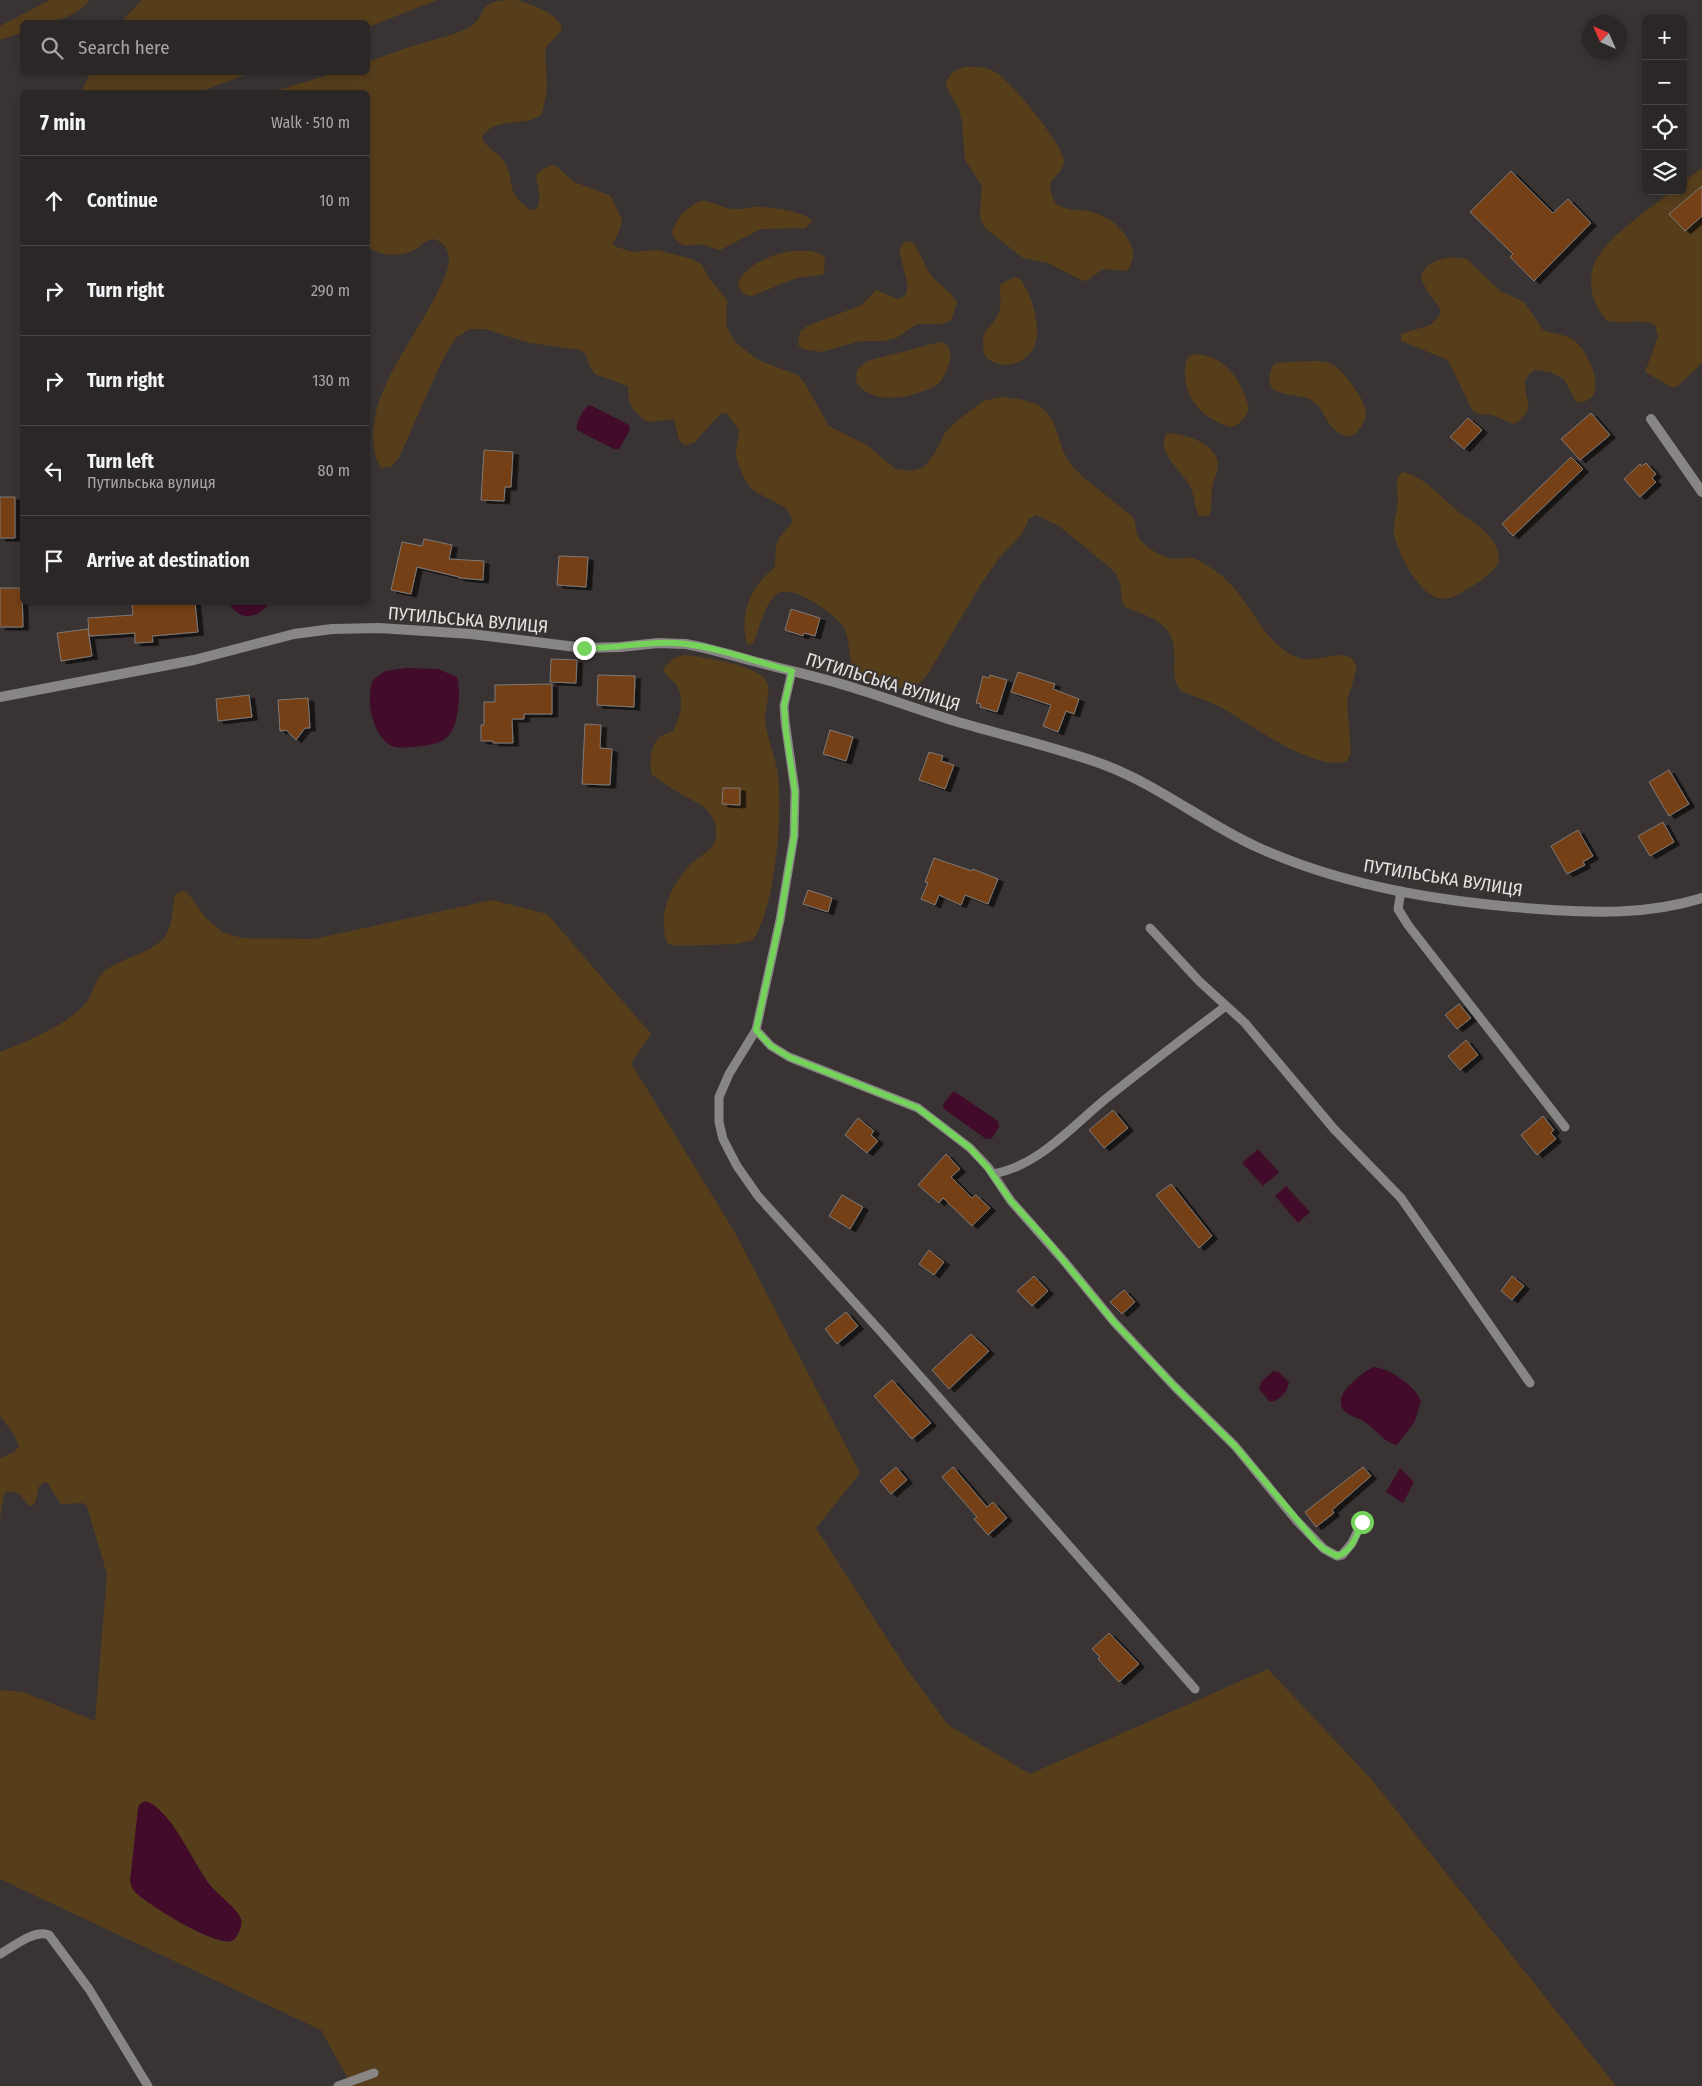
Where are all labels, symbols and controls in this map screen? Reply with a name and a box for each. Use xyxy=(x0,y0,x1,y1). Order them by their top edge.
north arrow xyxy=(1582,15,1627,60)
map controls xyxy=(1642,15,1687,195)
button: + xyxy=(1642,15,1687,60)
search box xyxy=(20,20,370,75)
icon: search xyxy=(38,34,66,62)
text: Search here xyxy=(78,36,170,59)
button: − xyxy=(1642,60,1687,105)
button: locate xyxy=(1642,105,1687,150)
text: 7 min xyxy=(40,110,86,136)
text: Walk · 510 m xyxy=(271,113,350,132)
button: layers xyxy=(1642,150,1687,195)
icon: ahead xyxy=(40,187,68,215)
text: Continue xyxy=(87,189,158,212)
text: 10 m xyxy=(319,191,350,210)
icon: right xyxy=(40,277,68,305)
text: Turn right xyxy=(87,279,164,302)
text: 290 m xyxy=(311,281,350,300)
icon: right xyxy=(40,367,68,395)
text: Turn right xyxy=(87,369,164,392)
text: 130 m xyxy=(312,371,350,390)
text: Turn left xyxy=(87,450,154,473)
icon: left xyxy=(40,457,68,485)
text: 80 m xyxy=(318,461,350,480)
text: Путильська вулиця xyxy=(87,473,216,492)
icon: arrive xyxy=(40,547,68,575)
text: Arrive at destination xyxy=(87,549,250,572)
street label: ПУТИЛЬСЬКА ВУЛИЦЯ xyxy=(387,602,549,638)
route end xyxy=(573,637,596,660)
street label: ПУТИЛЬСЬКА ВУЛИЦЯ xyxy=(803,648,963,716)
street label: ПУТИЛЬСЬКА ВУЛИЦЯ xyxy=(1362,855,1524,901)
route start xyxy=(1351,1511,1374,1534)

